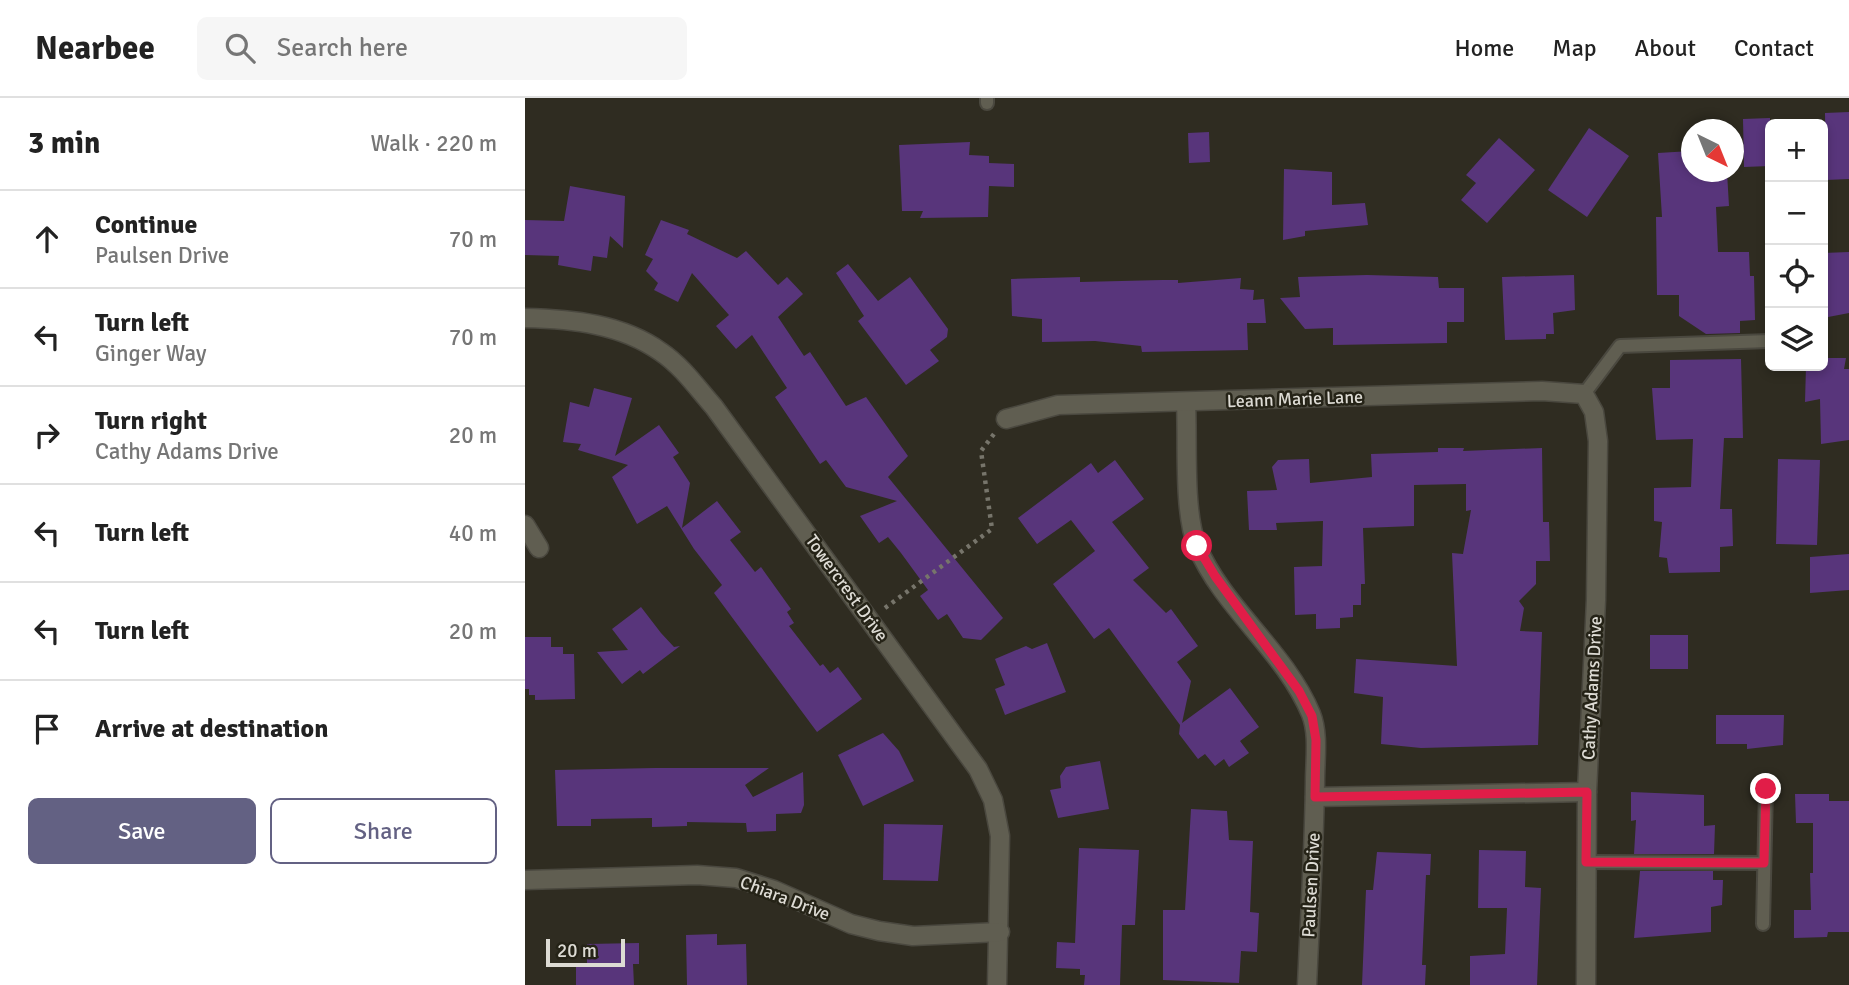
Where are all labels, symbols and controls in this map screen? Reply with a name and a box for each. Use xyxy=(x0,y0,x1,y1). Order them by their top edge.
search box xyxy=(197,17,687,80)
text: Nearbee xyxy=(35,28,155,69)
icon: search xyxy=(221,29,259,67)
text: Search here xyxy=(277,32,408,64)
text: Home xyxy=(1454,33,1514,63)
text: Map xyxy=(1552,33,1597,63)
text: About xyxy=(1635,33,1696,63)
text: Contact xyxy=(1734,33,1814,63)
north arrow xyxy=(1681,119,1744,182)
map controls xyxy=(1765,119,1828,371)
button: + xyxy=(1765,119,1828,182)
text: 3 min xyxy=(28,125,100,162)
text: Walk · 220 m xyxy=(371,129,497,158)
button: − xyxy=(1765,182,1828,245)
text: Continue xyxy=(95,209,197,241)
icon: ahead xyxy=(28,220,66,258)
text: 70 m xyxy=(449,225,497,254)
text: Paulsen Drive xyxy=(95,241,229,270)
button: locate xyxy=(1765,245,1828,308)
text: Turn left xyxy=(95,307,189,339)
button: layers xyxy=(1765,308,1828,371)
icon: left xyxy=(28,318,66,356)
text: 70 m xyxy=(449,323,497,352)
text: Ginger Way xyxy=(95,339,207,368)
street label: Leann Marie Lane xyxy=(1227,386,1363,412)
text: Turn right xyxy=(95,405,207,437)
icon: right xyxy=(28,416,66,454)
text: 20 m xyxy=(449,421,497,450)
text: Cathy Adams Drive xyxy=(95,437,279,466)
icon: left xyxy=(28,514,66,552)
text: Turn left xyxy=(95,517,189,549)
text: 40 m xyxy=(449,519,497,548)
street label: Towercrest Drive xyxy=(801,530,893,646)
route start xyxy=(1181,530,1212,561)
icon: left xyxy=(28,612,66,650)
text: Turn left xyxy=(95,615,189,647)
street label: Cathy Adams Drive xyxy=(1577,616,1607,760)
text: 20 m xyxy=(449,617,497,646)
icon: arrive xyxy=(28,710,66,748)
text: Arrive at destination xyxy=(95,713,328,745)
route end xyxy=(1750,773,1781,804)
button: Save xyxy=(28,798,256,864)
button: Share xyxy=(270,798,497,864)
street label: Paulsen Drive xyxy=(1297,832,1325,938)
street label: Chiara Drive xyxy=(737,871,833,925)
scale bar xyxy=(546,936,625,968)
text: 20 m xyxy=(557,939,597,963)

